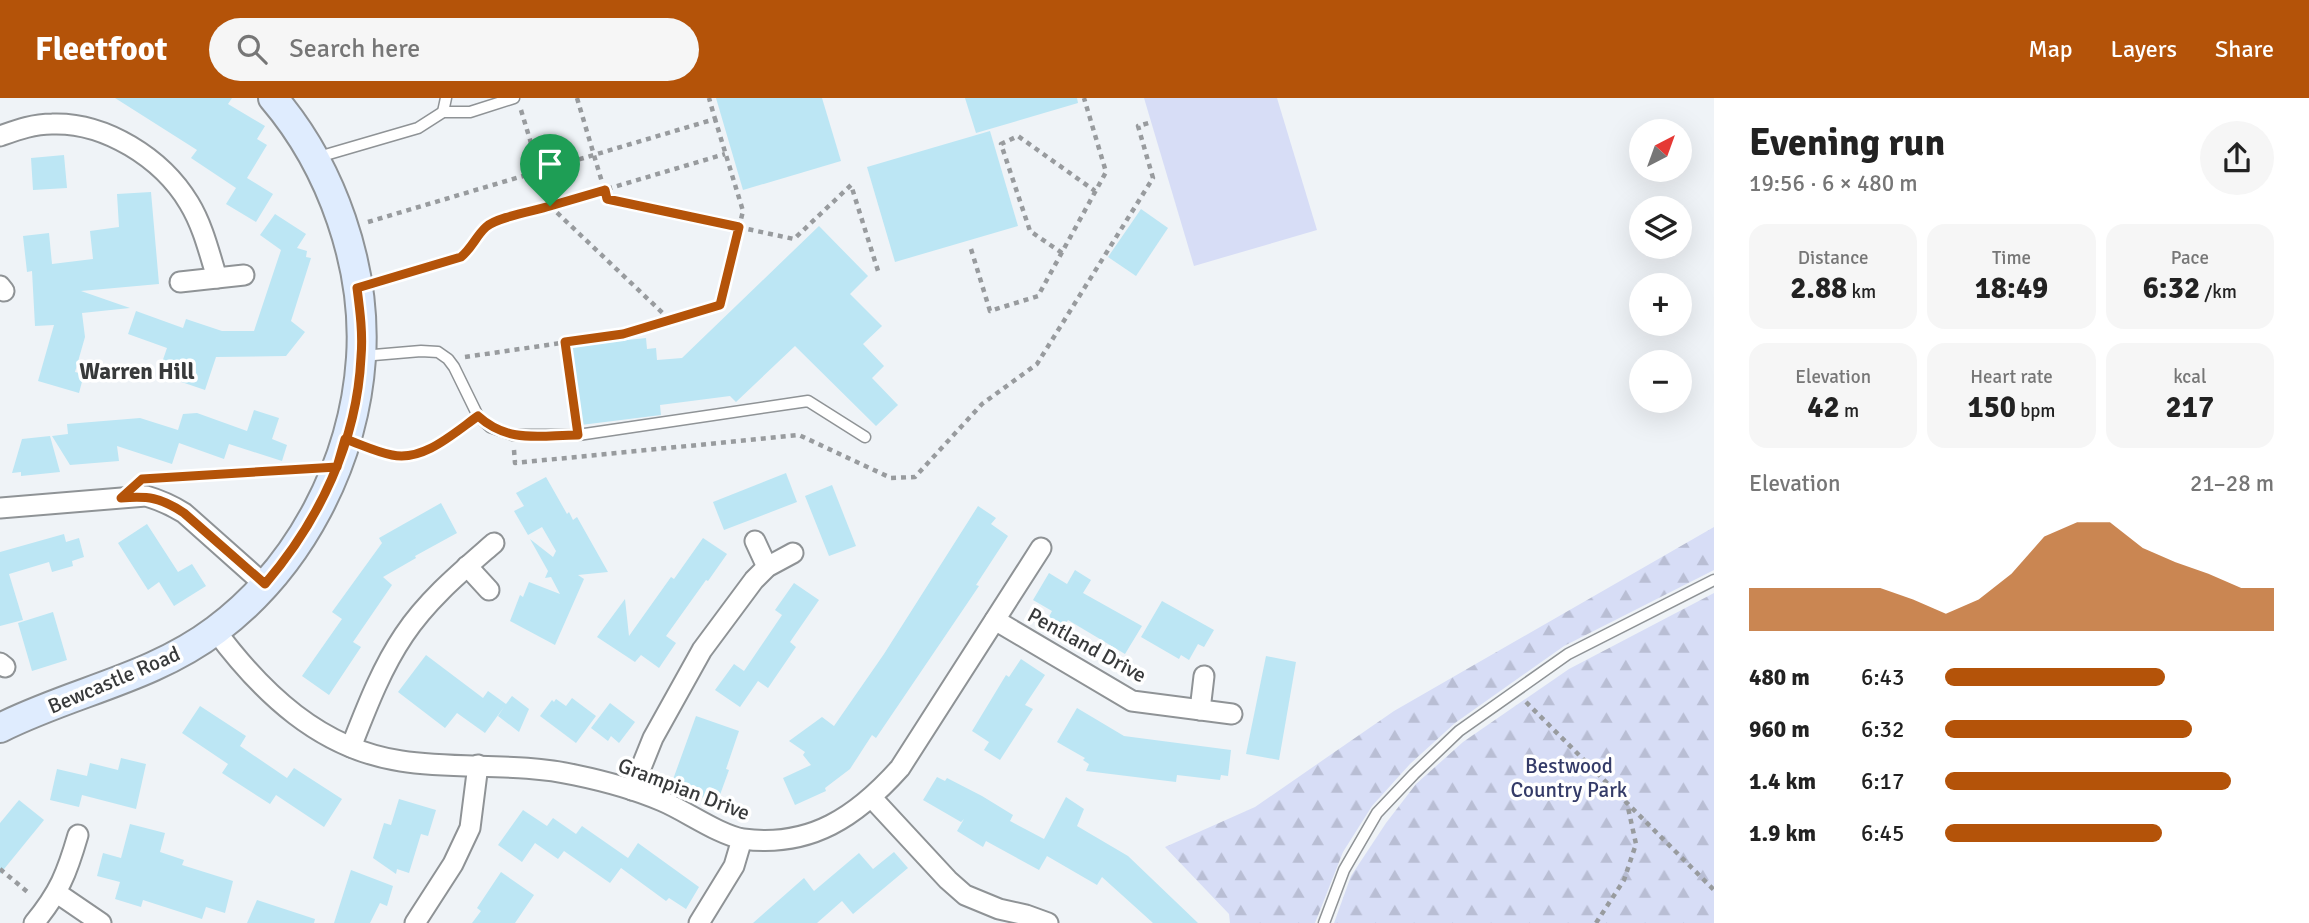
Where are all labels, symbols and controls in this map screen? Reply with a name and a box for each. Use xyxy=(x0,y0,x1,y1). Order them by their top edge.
search box xyxy=(209,18,699,81)
text: Fleetfoot xyxy=(35,29,167,70)
icon: search xyxy=(233,30,271,68)
text: Search here xyxy=(289,33,420,65)
text: Map xyxy=(2028,34,2073,64)
text: Layers xyxy=(2111,34,2177,64)
text: Share xyxy=(2215,34,2274,64)
north arrow xyxy=(1629,119,1692,182)
map controls xyxy=(1629,119,1692,413)
text: Evening run xyxy=(1749,119,1945,166)
button: share xyxy=(2200,121,2274,195)
pin xyxy=(520,134,580,206)
icon: arrive xyxy=(531,145,569,183)
text: 19:56 · 6 × 480 m xyxy=(1749,169,1918,198)
button: layers xyxy=(1629,196,1692,259)
text: Distance xyxy=(1798,246,1869,270)
text: Time xyxy=(1992,246,2031,270)
text: Pace xyxy=(2171,246,2209,270)
text: 2.88 xyxy=(1790,270,1847,307)
text: 18:49 xyxy=(1975,270,2048,307)
text: 6:32 xyxy=(2143,270,2200,307)
button: + xyxy=(1629,273,1692,336)
text: km xyxy=(1847,280,1876,304)
text: /km xyxy=(2200,280,2237,304)
button: − xyxy=(1629,350,1692,413)
district label: Warren Hill xyxy=(79,357,195,386)
text: Elevation xyxy=(1795,365,1871,389)
text: Heart rate xyxy=(1970,365,2053,389)
text: kcal xyxy=(2173,365,2206,389)
text: 42 xyxy=(1807,389,1840,426)
text: 150 xyxy=(1967,389,2016,426)
text: 217 xyxy=(2166,389,2214,426)
text: m xyxy=(1840,399,1859,423)
text: bpm xyxy=(2016,399,2056,423)
text: Elevation xyxy=(1749,469,1841,498)
text: 21–28 m xyxy=(2190,469,2274,498)
street label: Pentland Drive xyxy=(1023,602,1151,688)
street label: Bewcastle Road xyxy=(44,640,184,720)
text: 480 m xyxy=(1749,663,1810,692)
text: 6:43 xyxy=(1861,663,1904,692)
text: 960 m xyxy=(1749,715,1810,744)
text: 6:32 xyxy=(1861,715,1904,744)
street label: Grampian Drive xyxy=(614,752,754,826)
park label: Bestwood Country Park xyxy=(1511,753,1628,803)
text: 1.4 km xyxy=(1749,767,1816,796)
text: 6:17 xyxy=(1861,767,1904,796)
text: 1.9 km xyxy=(1749,819,1816,848)
text: 6:45 xyxy=(1861,819,1904,848)

